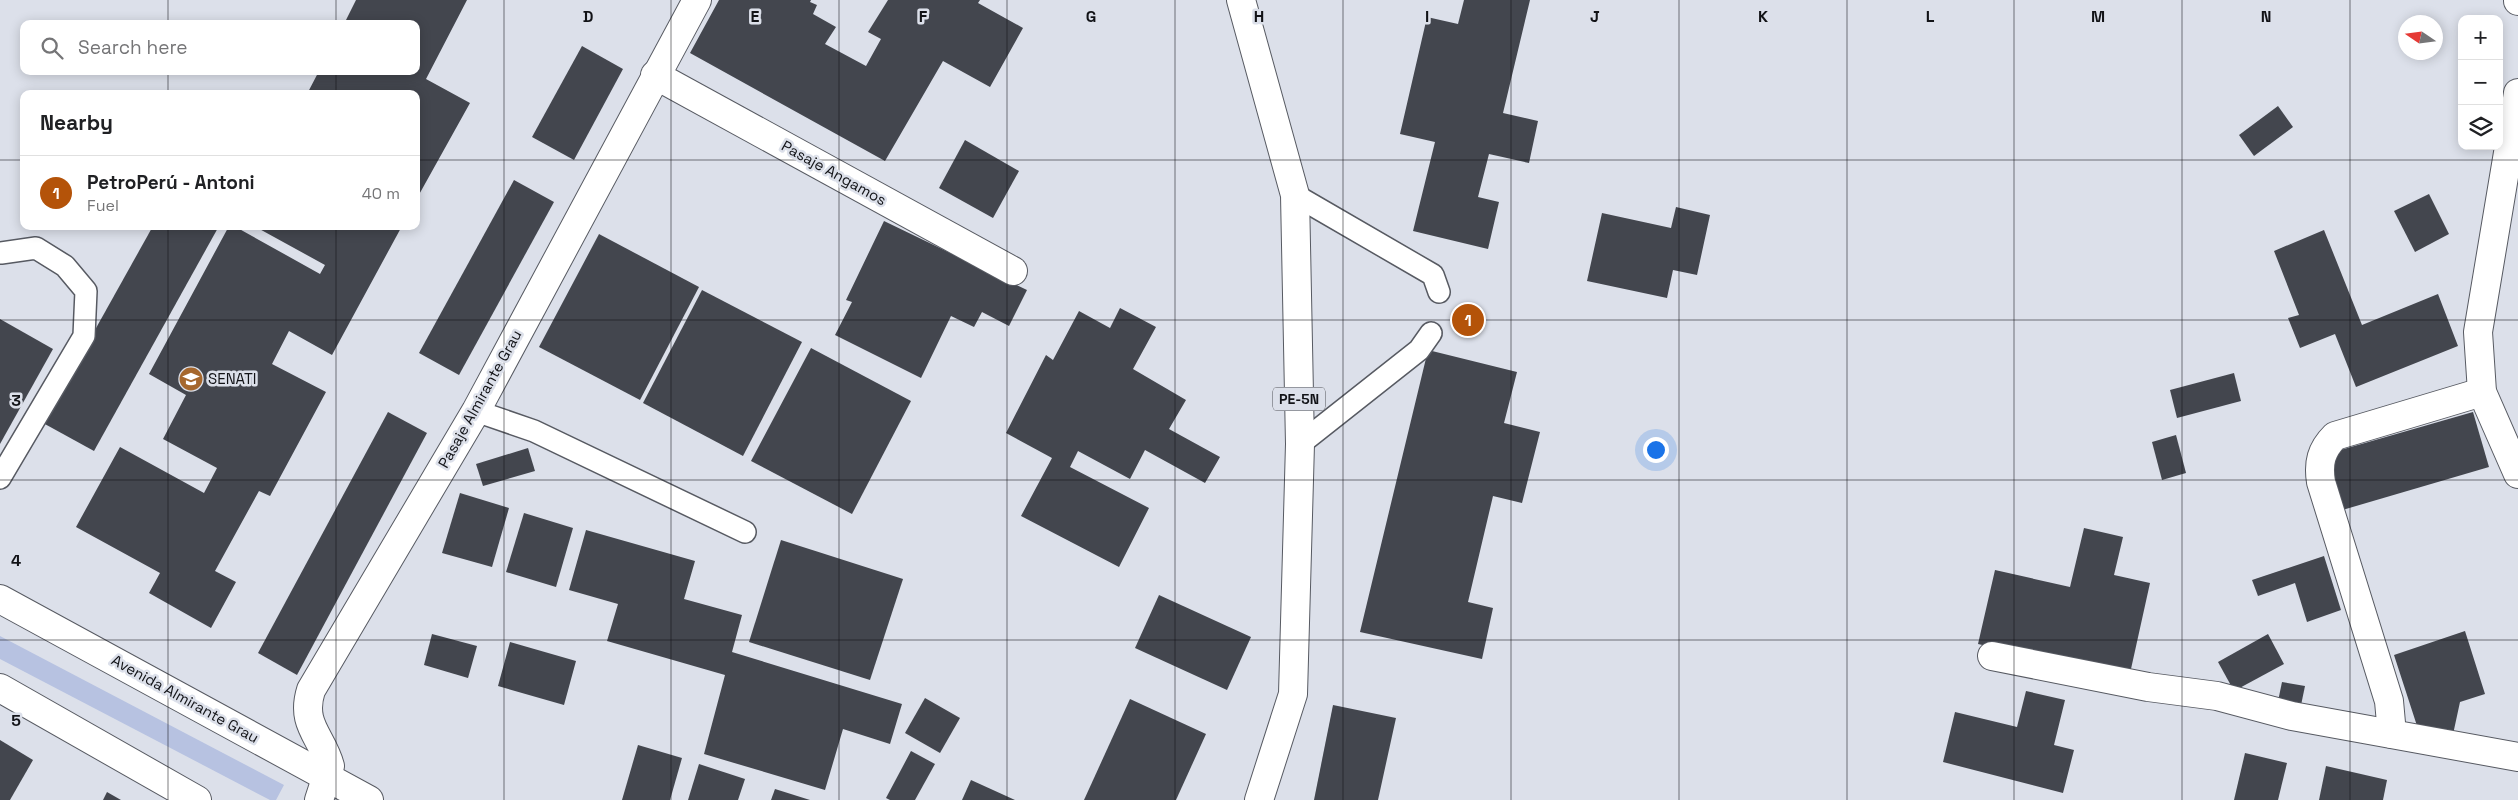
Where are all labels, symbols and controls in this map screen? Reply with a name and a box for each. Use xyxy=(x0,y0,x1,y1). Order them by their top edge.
text: D xyxy=(583,6,593,27)
text: E xyxy=(751,6,760,27)
text: F xyxy=(919,6,928,27)
text: G xyxy=(1086,6,1096,27)
text: H xyxy=(1254,6,1264,27)
text: I xyxy=(1425,6,1429,27)
text: J xyxy=(1590,6,1600,27)
text: K xyxy=(1758,6,1768,27)
text: L xyxy=(1926,6,1935,27)
text: M xyxy=(2091,6,2105,27)
text: N xyxy=(2261,6,2271,27)
north arrow xyxy=(2398,15,2443,60)
map controls xyxy=(2458,15,2503,150)
button: + xyxy=(2458,15,2503,60)
search box xyxy=(20,20,420,75)
icon: search xyxy=(38,34,66,62)
text: Search here xyxy=(78,35,188,60)
button: − xyxy=(2458,60,2503,105)
button: layers xyxy=(2458,105,2503,150)
text: Nearby xyxy=(40,109,113,136)
street label: Pasaje Angamos xyxy=(778,136,890,209)
text: PetroPerú - Antoni xyxy=(87,170,255,195)
text: 1 xyxy=(52,183,60,204)
text: 40 m xyxy=(362,183,400,204)
text: Fuel xyxy=(87,195,119,216)
pin: 1 xyxy=(1452,301,1484,339)
street label: Pasaje Almirante Grau xyxy=(434,326,525,471)
school or university icon: SENATI xyxy=(178,366,204,392)
place label: SENATI xyxy=(208,369,256,388)
road number: PE-5N xyxy=(1273,388,1325,410)
text: 3 xyxy=(11,390,21,411)
your location xyxy=(1643,437,1669,463)
text: 4 xyxy=(11,550,21,571)
street label: Avenida Almirante Grau xyxy=(108,650,262,747)
text: 5 xyxy=(11,710,21,731)

